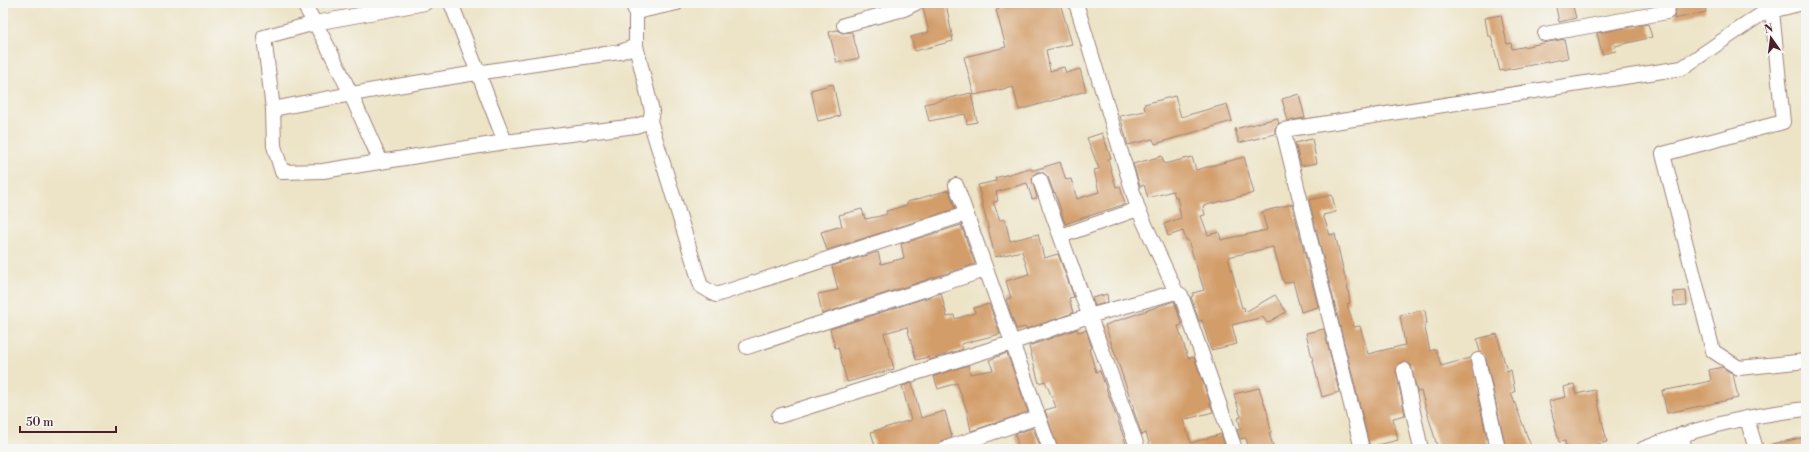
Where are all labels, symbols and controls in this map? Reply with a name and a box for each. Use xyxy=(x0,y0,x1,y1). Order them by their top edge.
north arrow xyxy=(1751,18,1791,58)
text: N xyxy=(1763,21,1775,37)
scale bar xyxy=(20,408,116,434)
text: 50 m xyxy=(26,415,54,430)

